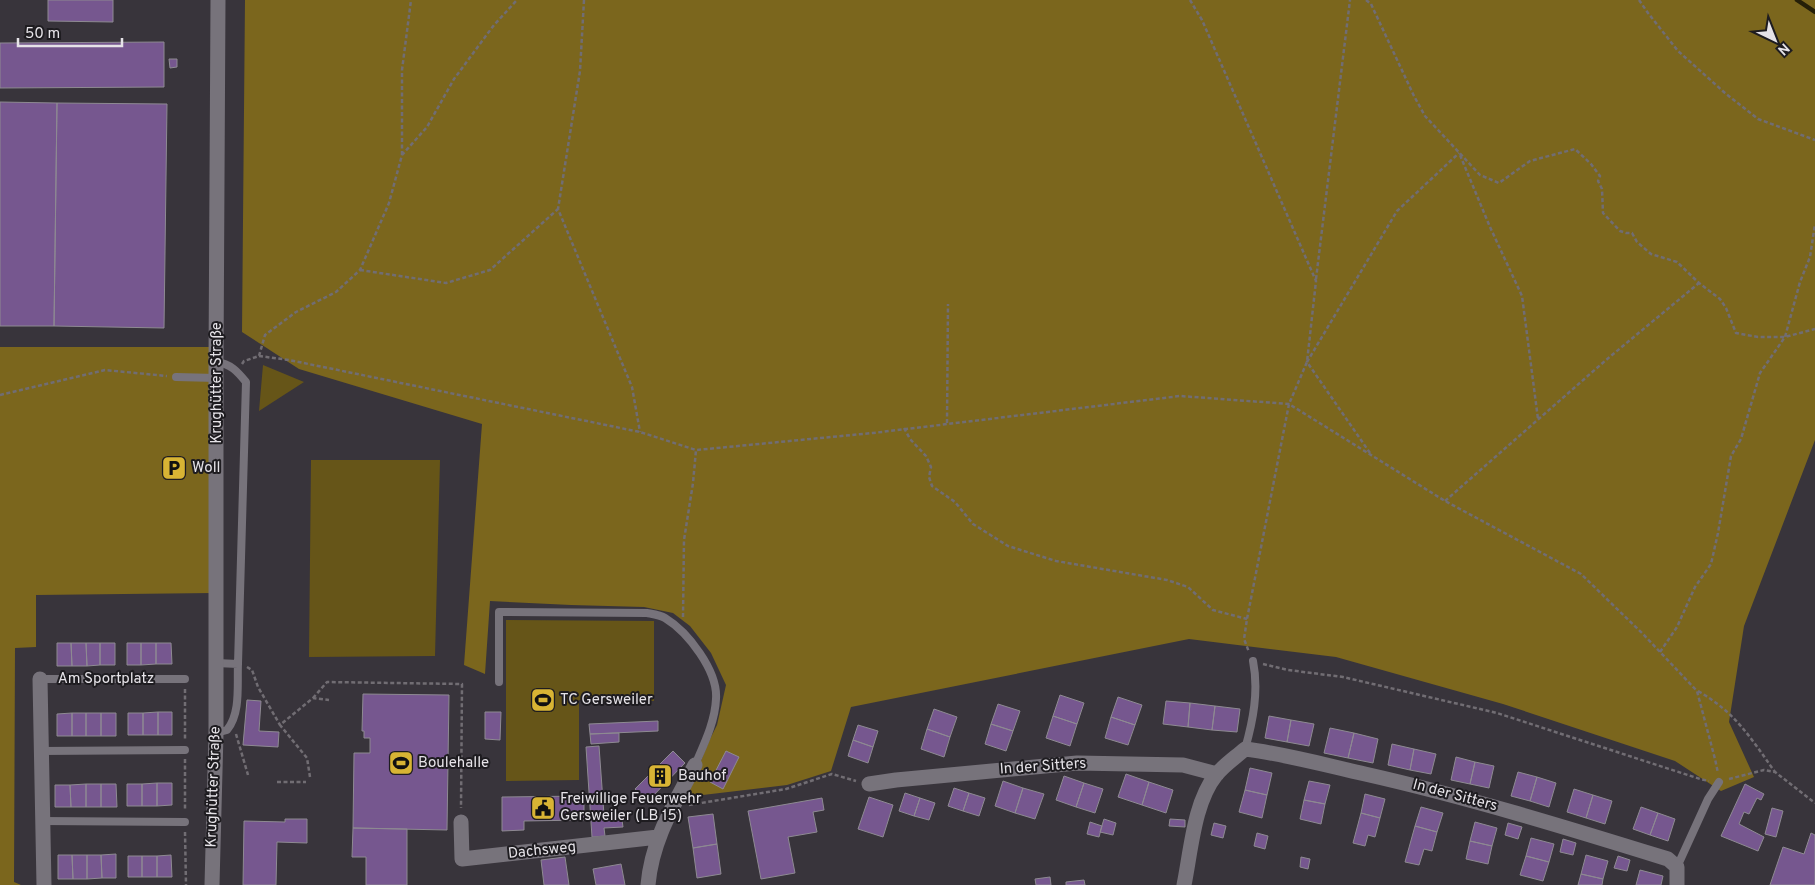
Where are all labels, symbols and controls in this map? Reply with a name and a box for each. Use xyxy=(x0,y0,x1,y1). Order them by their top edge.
scale bar xyxy=(18,15,121,47)
north arrow xyxy=(1750,15,1800,65)
text: 50 m xyxy=(25,25,60,44)
text: N xyxy=(1773,39,1792,58)
street label: Krughütter Straße xyxy=(208,322,227,444)
parking icon: Woll xyxy=(161,455,187,481)
place label: Woll xyxy=(192,459,221,478)
street label: Am Sportplatz xyxy=(58,670,154,689)
sports icon: TC Gersweiler xyxy=(530,687,556,713)
place label: TC Gersweiler xyxy=(560,691,653,710)
street label: Krughütter Straße xyxy=(202,726,226,848)
sports icon: Boulehalle xyxy=(388,750,414,776)
place label: Boulehalle xyxy=(418,754,489,773)
street label: In der Sitters xyxy=(999,754,1087,780)
building icon: Bauhof xyxy=(647,763,673,789)
place label: Bauhof xyxy=(678,767,726,786)
street label: In der Sitters xyxy=(1411,776,1499,816)
place label: Freiwillige Feuerwehr Gersweiler (LB 15) xyxy=(560,790,702,826)
public building icon: Freiwillige Feuerwehr Gersweiler (LB 15) xyxy=(530,795,556,821)
street label: Dachsweg xyxy=(507,838,577,864)

